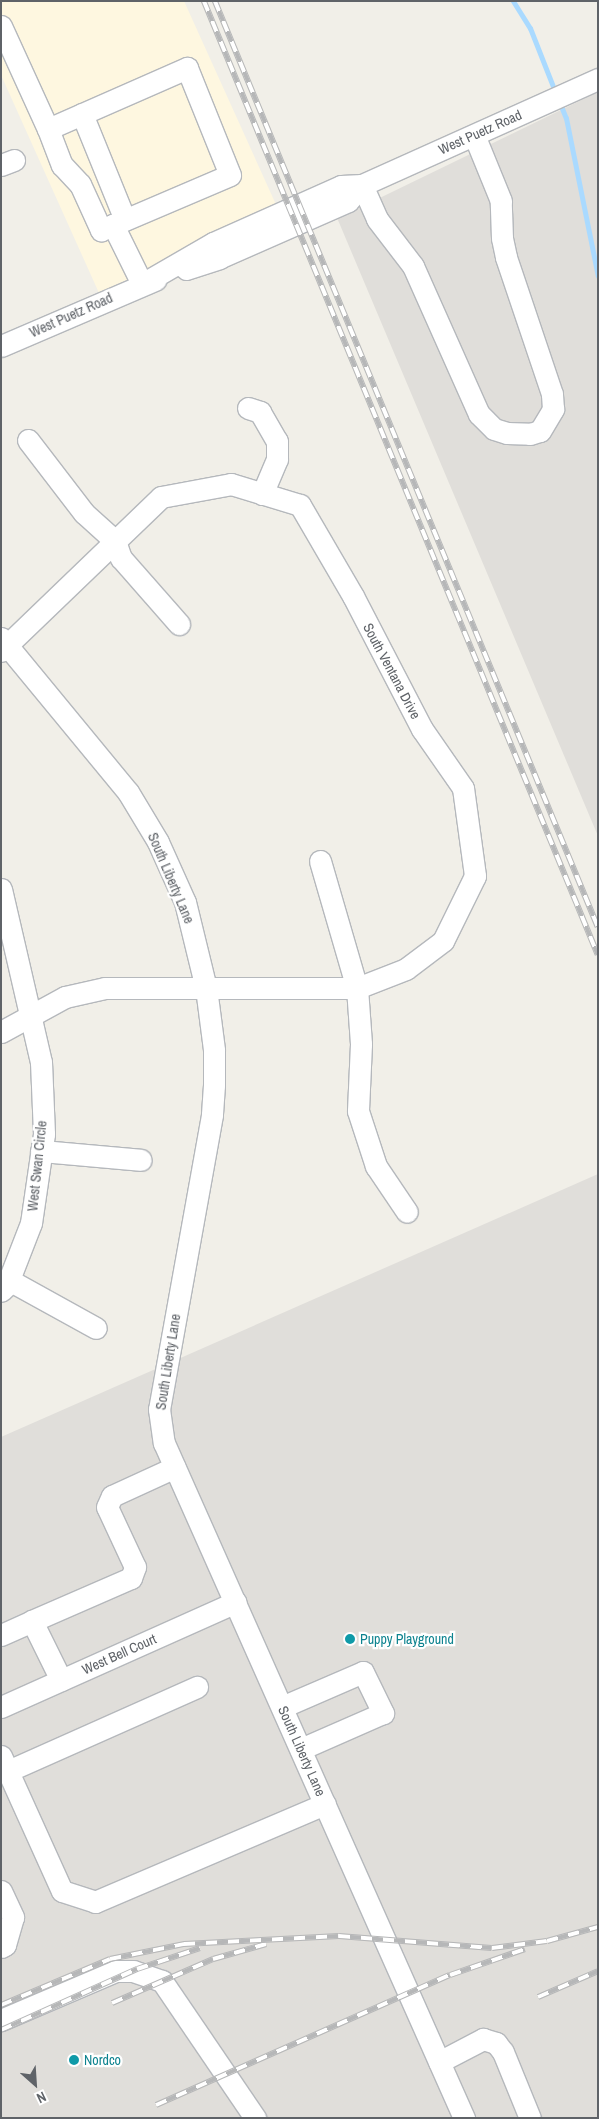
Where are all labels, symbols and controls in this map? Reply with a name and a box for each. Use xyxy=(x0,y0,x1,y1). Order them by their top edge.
street label: West Puetz Road xyxy=(436,106,524,158)
street label: West Puetz Road xyxy=(27,289,115,341)
street label: South Ventana Drive xyxy=(360,620,424,722)
street label: South Liberty Lane xyxy=(144,830,198,926)
street label: West Swan Circle xyxy=(24,1120,50,1212)
street label: South Liberty Lane xyxy=(152,1313,184,1411)
street label: West Bell Court xyxy=(79,1630,159,1678)
place label: Puppy Playground xyxy=(360,1631,454,1647)
marker: Puppy Playground xyxy=(344,1633,356,1645)
street label: South Liberty Lane xyxy=(275,1703,329,1799)
place label: Nordco xyxy=(84,2052,121,2068)
marker: Nordco xyxy=(68,2054,80,2066)
north arrow xyxy=(10,2059,60,2109)
text: N xyxy=(34,2088,49,2107)

